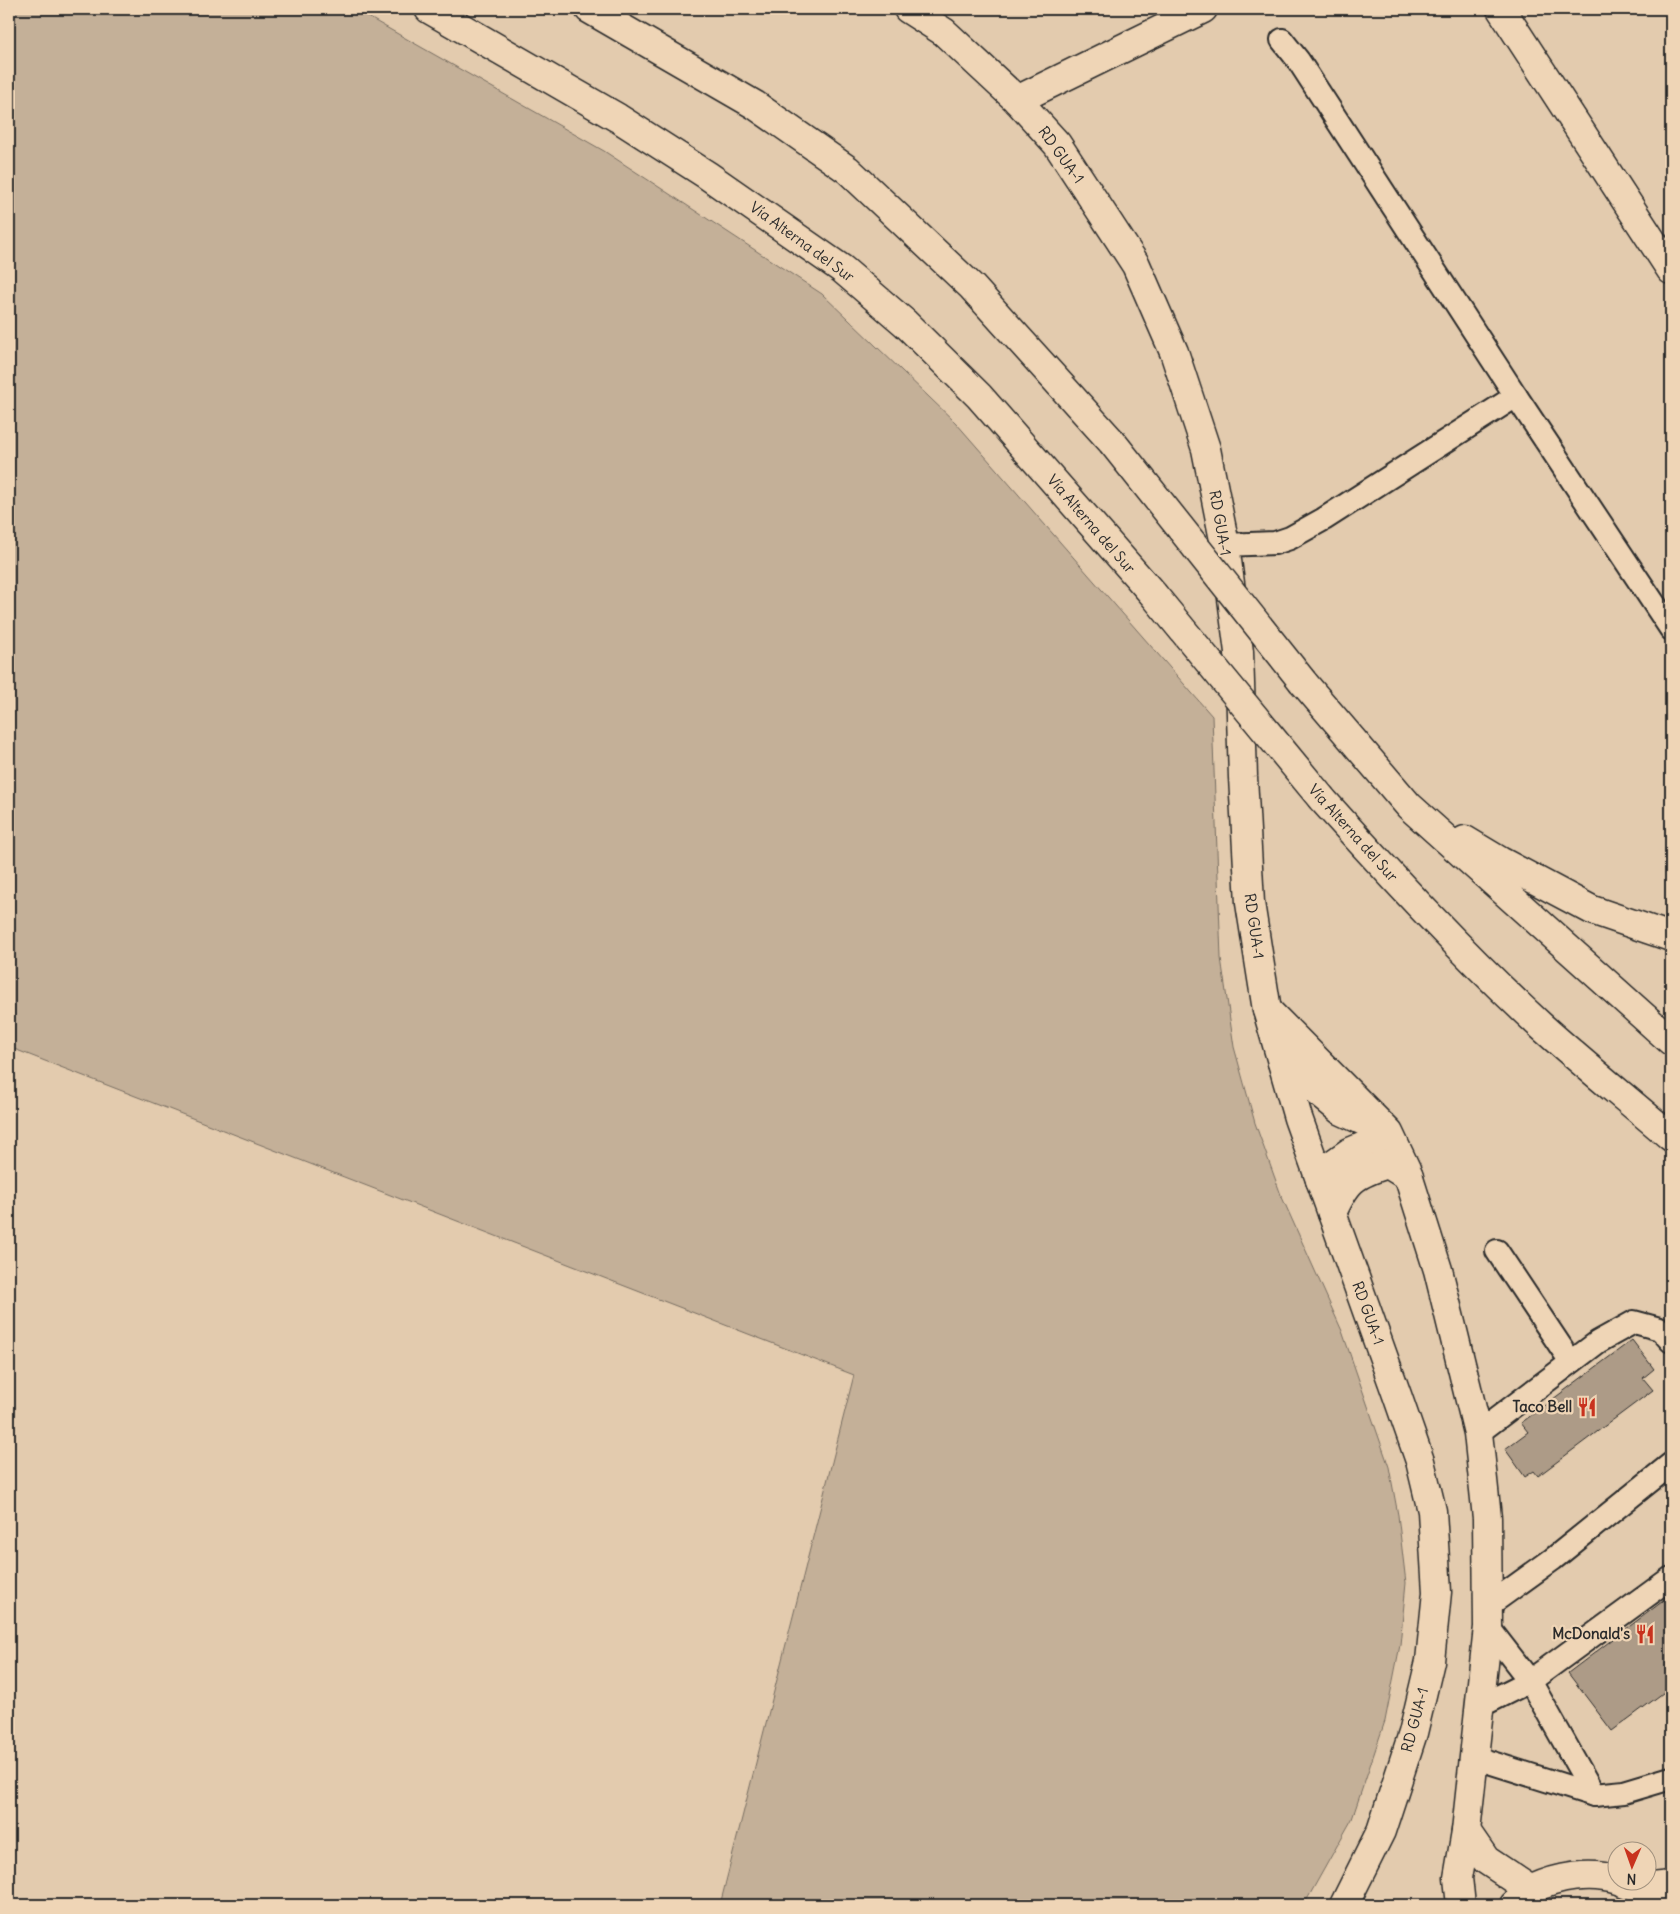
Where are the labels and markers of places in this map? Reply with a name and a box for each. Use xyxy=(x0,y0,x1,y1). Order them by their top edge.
restaurant icon: Taco Bell xyxy=(1576,1396,1598,1418)
place label: Taco Bell xyxy=(1513,1397,1572,1416)
restaurant icon: McDonald's xyxy=(1634,1623,1656,1645)
place label: McDonald's xyxy=(1552,1624,1630,1643)

